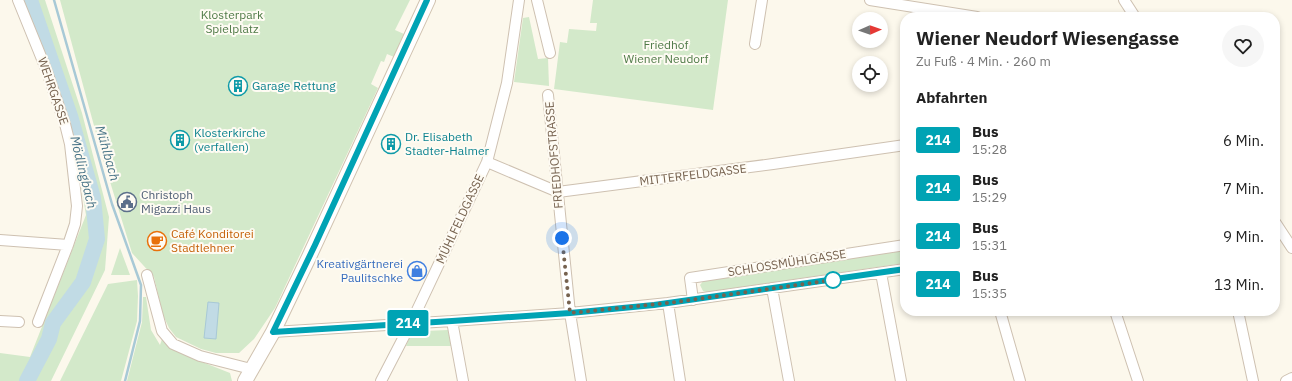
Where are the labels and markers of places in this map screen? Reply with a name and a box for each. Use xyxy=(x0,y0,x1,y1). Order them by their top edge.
building icon: Garage Rettung xyxy=(227,75,249,97)
place label: Garage Rettung xyxy=(252,78,336,93)
place label: Klosterkirche (verfallen) xyxy=(194,125,266,154)
building icon: Klosterkirche (verfallen) xyxy=(169,129,191,151)
place label: Dr. Elisabeth Stadter-Halmer xyxy=(405,129,489,158)
building icon: Dr. Elisabeth Stadter-Halmer xyxy=(380,133,402,155)
place label: Christoph Migazzi Haus xyxy=(141,187,211,216)
public building icon: Christoph Migazzi Haus xyxy=(116,191,138,213)
place label: Café Konditorei Stadtlehner xyxy=(171,226,254,255)
cafe icon: Café Konditorei Stadtlehner xyxy=(146,230,168,252)
place label: Kreativgärtnerei Paulitschke xyxy=(316,256,403,285)
shop icon: Kreativgärtnerei Paulitschke xyxy=(406,260,428,282)
unlabelled marker xyxy=(824,271,842,289)

